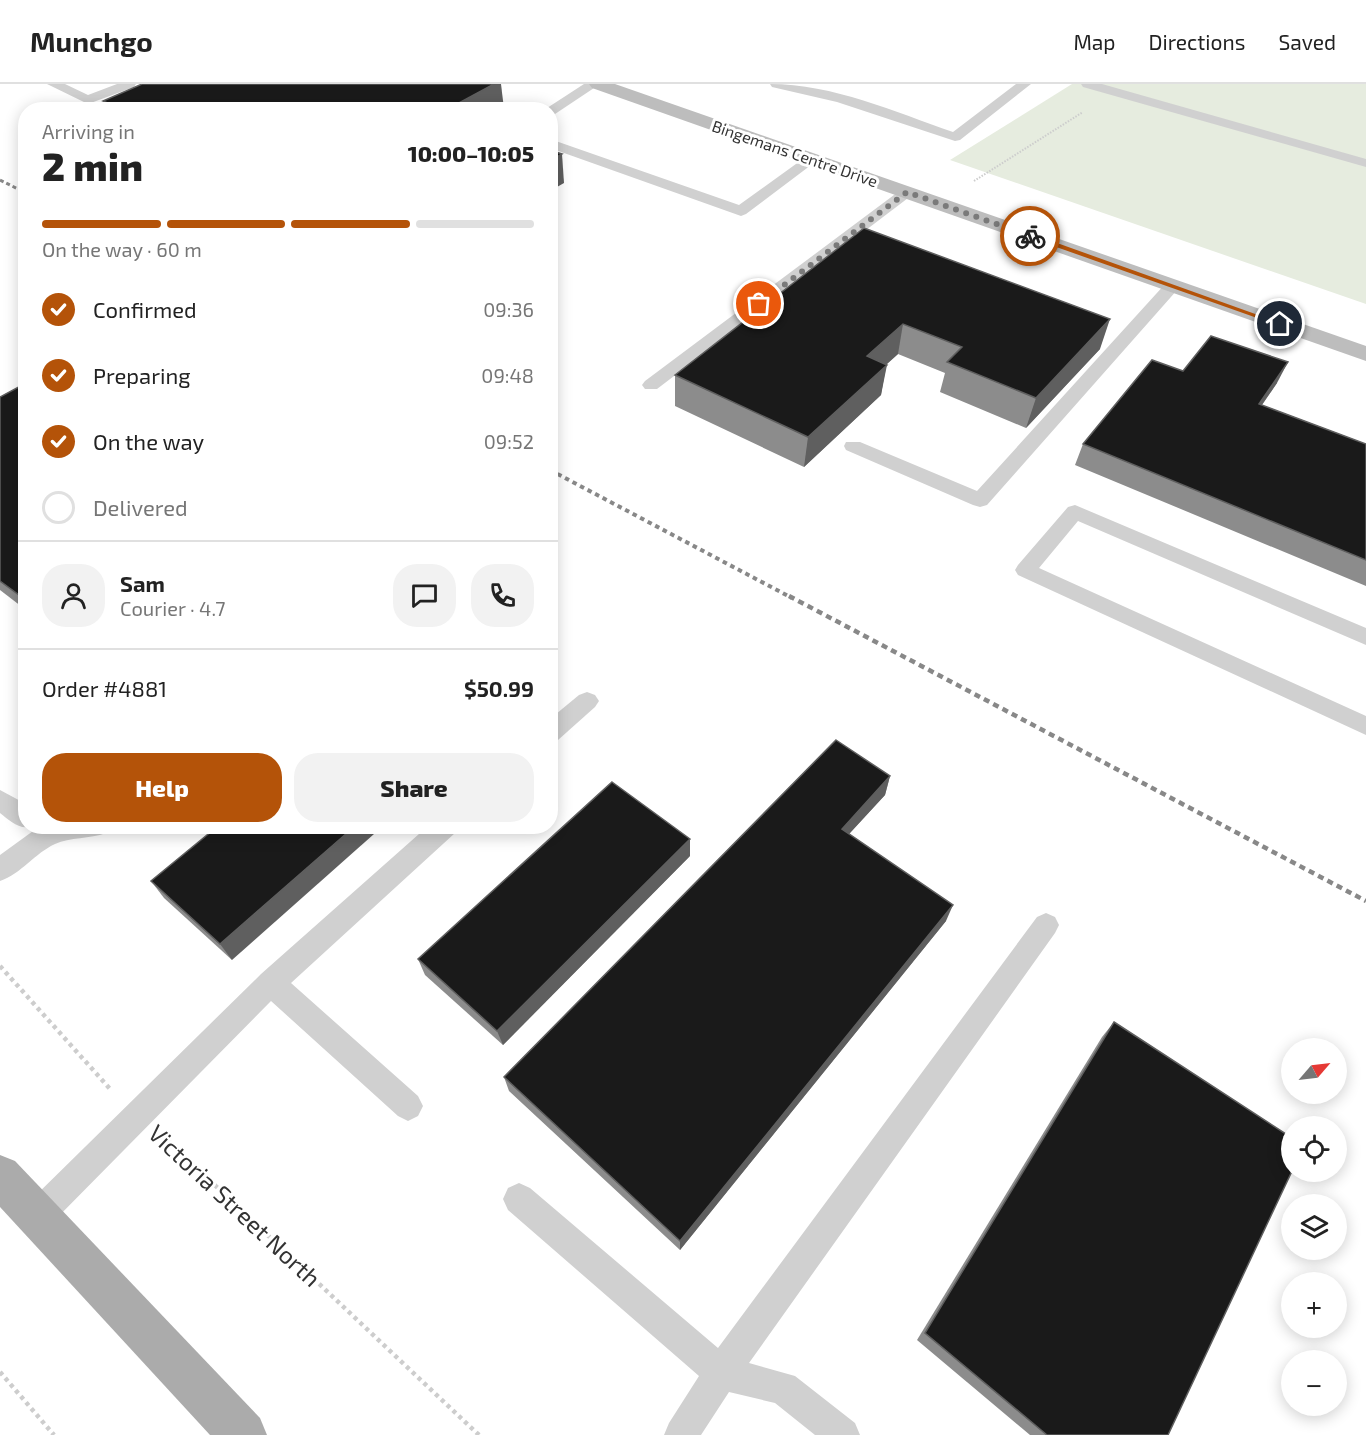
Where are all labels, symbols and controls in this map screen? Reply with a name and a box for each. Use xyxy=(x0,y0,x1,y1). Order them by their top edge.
text: Munchgo xyxy=(30,24,153,58)
text: Map xyxy=(1073,29,1116,54)
text: Directions xyxy=(1149,29,1245,54)
text: Saved xyxy=(1278,29,1336,54)
street label: Bingemans Centre Drive xyxy=(710,116,880,190)
text: Arriving in xyxy=(42,119,135,143)
text: 10:00–10:05 xyxy=(408,140,534,166)
text: 2 min xyxy=(42,142,143,189)
courier xyxy=(1000,206,1060,266)
icon: bike xyxy=(1014,220,1047,253)
text: On the way · 60 m xyxy=(42,237,202,261)
pin xyxy=(733,278,784,329)
icon: bag xyxy=(742,287,775,320)
icon: check xyxy=(42,293,75,326)
text: Confirmed xyxy=(93,296,197,322)
text: 09:36 xyxy=(483,297,534,321)
pin xyxy=(1254,298,1305,349)
icon: home xyxy=(1263,307,1296,340)
icon: check xyxy=(42,359,75,392)
text: Preparing xyxy=(93,362,191,388)
text: 09:48 xyxy=(481,363,534,387)
icon: check xyxy=(42,425,75,458)
text: On the way xyxy=(93,428,204,454)
text: 09:52 xyxy=(484,429,534,453)
text: Delivered xyxy=(93,494,188,520)
button: person xyxy=(42,564,105,627)
button: chat xyxy=(393,564,456,627)
button: phone xyxy=(471,564,534,627)
text: Sam xyxy=(120,570,165,596)
text: Courier · 4.7 xyxy=(120,596,226,620)
text: Order #4881 xyxy=(42,675,167,701)
text: $50.99 xyxy=(464,675,534,701)
button: Help xyxy=(42,753,282,822)
button: Share xyxy=(294,753,534,822)
north arrow xyxy=(1281,1038,1347,1104)
map controls xyxy=(1281,1038,1347,1416)
button: locate xyxy=(1281,1116,1347,1182)
street label: Victoria Street North xyxy=(143,1118,327,1292)
button: layers xyxy=(1281,1194,1347,1260)
button: + xyxy=(1281,1272,1347,1338)
button: − xyxy=(1281,1350,1347,1416)

